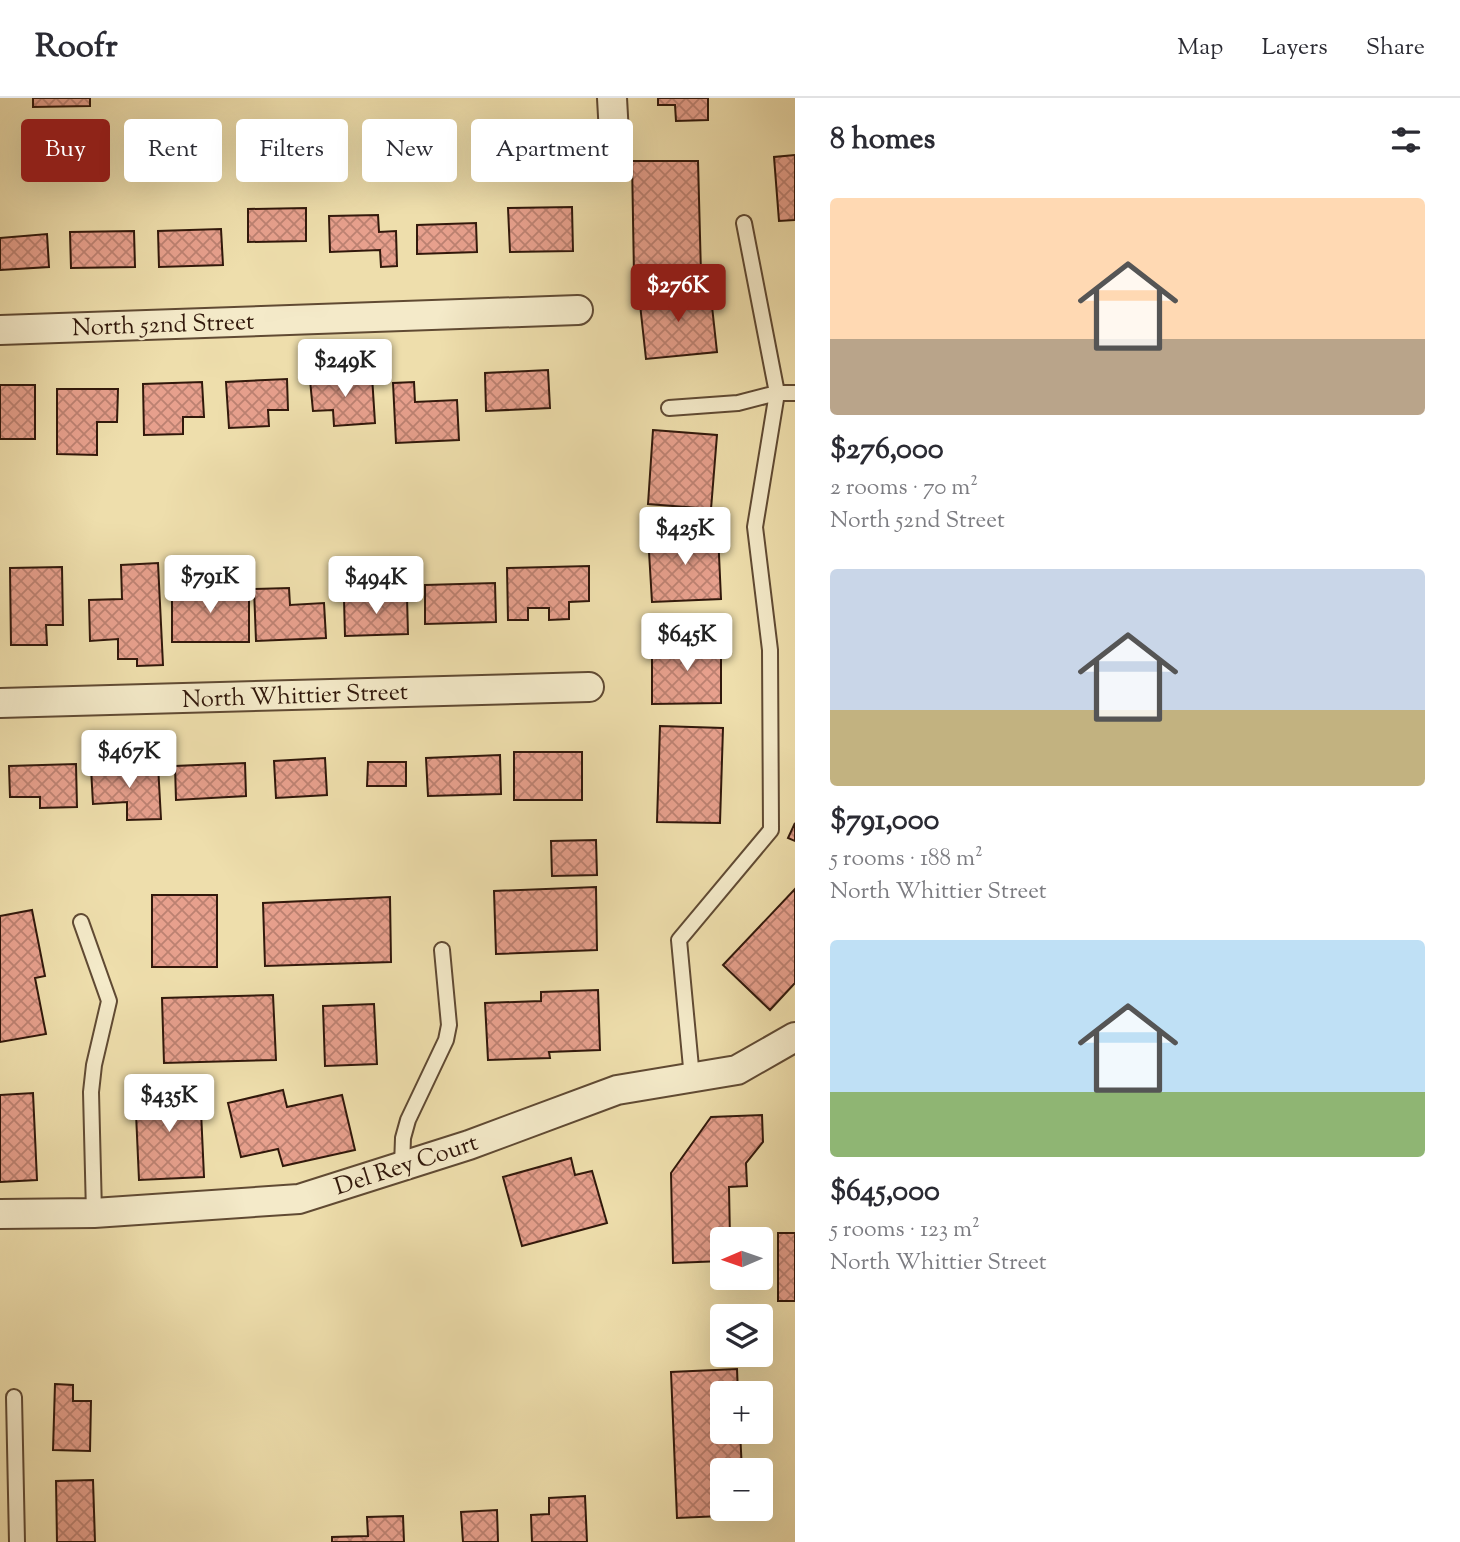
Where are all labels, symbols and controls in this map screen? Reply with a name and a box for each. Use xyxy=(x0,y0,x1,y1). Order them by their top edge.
text: Roofr xyxy=(35,24,118,72)
text: Map xyxy=(1177,31,1223,65)
text: Layers xyxy=(1261,31,1328,65)
text: Share xyxy=(1366,31,1425,65)
chip: Buy xyxy=(21,119,110,182)
chip: Rent xyxy=(124,119,222,182)
chip: Filters xyxy=(236,119,348,182)
chip: New xyxy=(362,119,457,182)
chip: Apartment xyxy=(471,119,633,182)
text: 8 homes xyxy=(830,119,935,162)
icon: filters xyxy=(1387,121,1425,159)
icon: home xyxy=(1065,243,1191,369)
pin: $276K xyxy=(629,264,727,324)
text: $276K xyxy=(647,270,709,303)
street label: North 52nd Street xyxy=(71,306,255,346)
pin: $249K xyxy=(296,340,394,399)
text: $249K xyxy=(314,345,376,378)
text: $276,000 xyxy=(830,429,944,472)
text: 2 rooms · 70 m² xyxy=(830,472,978,505)
text: North 52nd Street xyxy=(830,505,1005,538)
pin: $425K xyxy=(636,508,734,567)
text: $425K xyxy=(655,513,715,546)
pin: $791K xyxy=(161,556,259,615)
pin: $494K xyxy=(327,556,425,616)
text: $791K xyxy=(181,561,240,594)
text: $494K xyxy=(344,562,408,595)
pin: $645K xyxy=(638,614,736,673)
icon: home xyxy=(1065,614,1191,740)
text: $645K xyxy=(657,619,717,652)
street label: North Whittier Street xyxy=(181,676,409,718)
pin: $467K xyxy=(80,730,178,790)
text: $467K xyxy=(97,736,161,769)
text: $791,000 xyxy=(830,800,939,843)
text: 5 rooms · 188 m² xyxy=(830,843,983,876)
text: North Whittier Street xyxy=(830,876,1047,909)
icon: home xyxy=(1065,985,1191,1111)
pin: $435K xyxy=(120,1074,218,1134)
text: $435K xyxy=(140,1080,198,1113)
street label: Del Rey Court xyxy=(330,1127,483,1205)
text: $645,000 xyxy=(830,1171,940,1214)
text: 5 rooms · 123 m² xyxy=(830,1214,980,1247)
north arrow xyxy=(710,1227,774,1290)
map controls xyxy=(710,1227,773,1521)
text: North Whittier Street xyxy=(830,1247,1047,1280)
button: layers xyxy=(710,1304,773,1367)
button: + xyxy=(710,1381,773,1444)
button: − xyxy=(710,1458,773,1521)

